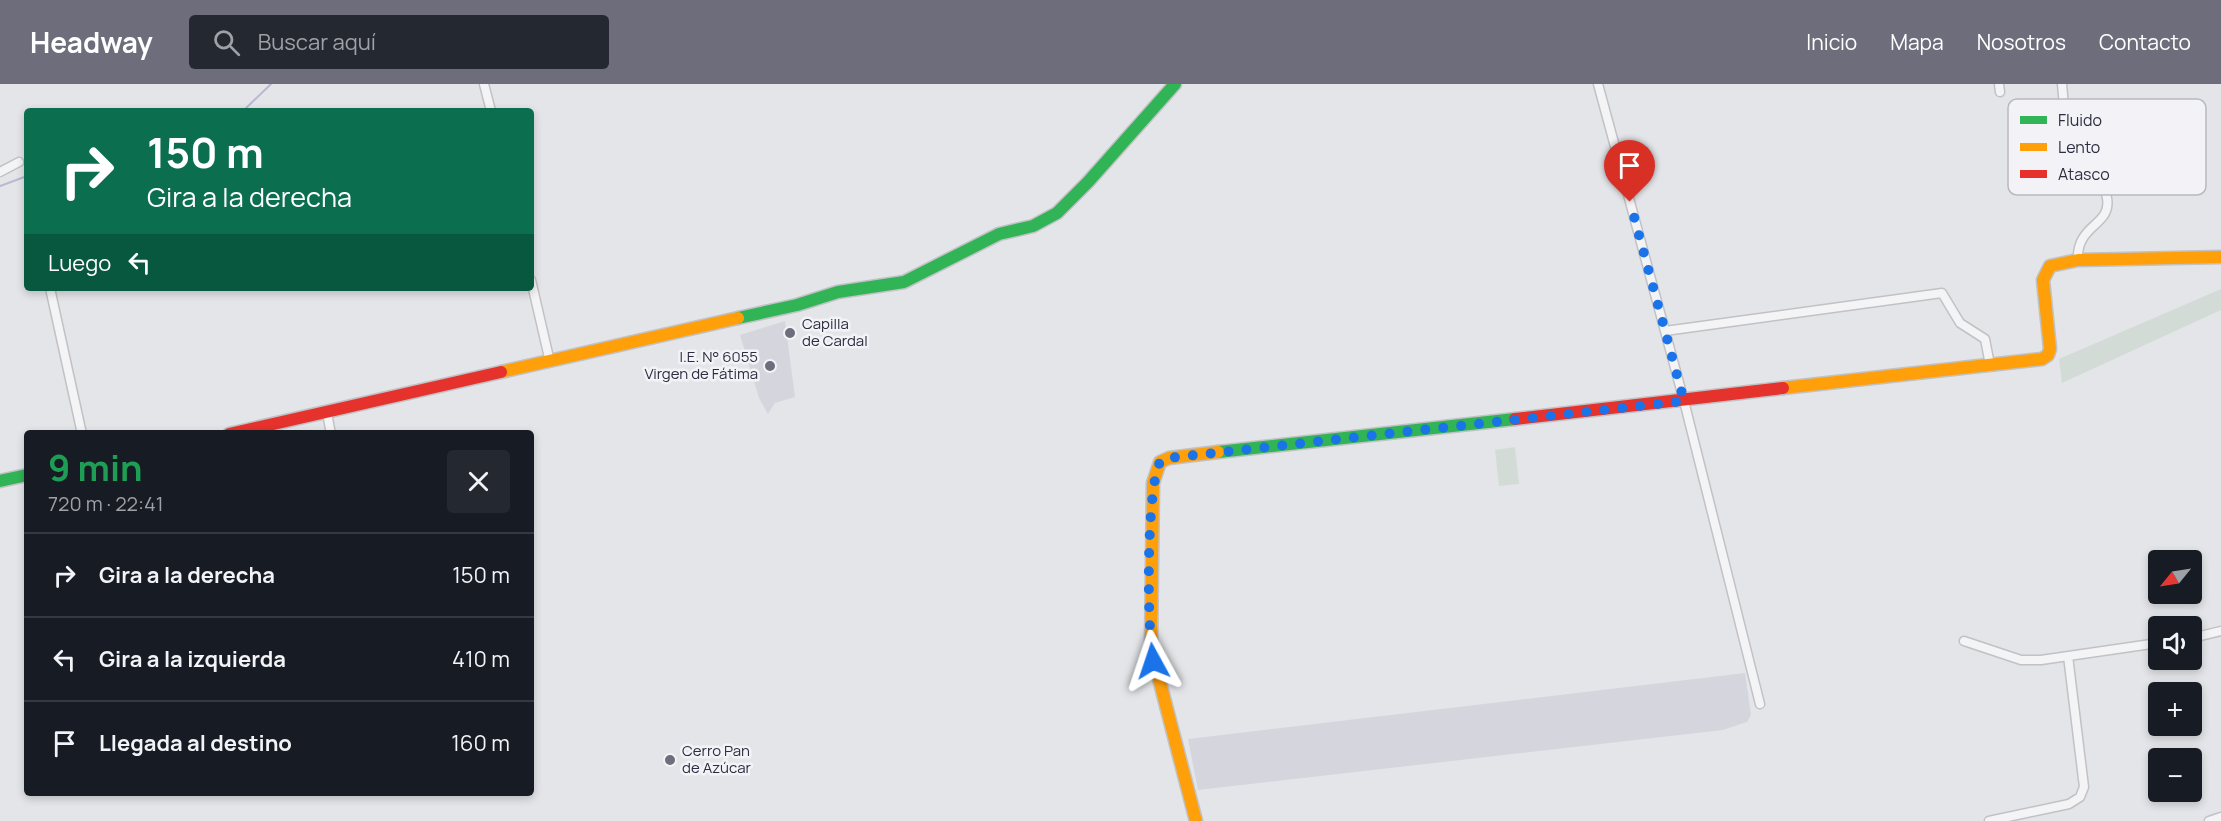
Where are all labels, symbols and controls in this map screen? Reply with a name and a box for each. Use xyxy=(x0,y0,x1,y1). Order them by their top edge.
search box xyxy=(189,15,609,69)
text: Headway xyxy=(30,23,153,61)
icon: search xyxy=(210,26,243,59)
text: Buscar aquí xyxy=(258,27,376,57)
text: Inicio xyxy=(1806,28,1857,56)
text: Mapa xyxy=(1890,28,1944,56)
text: Nosotros xyxy=(1977,28,2066,56)
text: Contacto xyxy=(2099,28,2191,56)
legend xyxy=(2008,99,2206,195)
text: Fluido xyxy=(2058,109,2102,131)
text: 150 m xyxy=(147,123,264,181)
icon: right xyxy=(48,132,126,210)
text: Lento xyxy=(2058,136,2100,158)
pin xyxy=(1604,140,1655,202)
icon: arrive xyxy=(1613,149,1646,182)
text: Atasco xyxy=(2058,163,2110,185)
text: Gira a la derecha xyxy=(147,178,352,215)
icon: left xyxy=(123,246,156,279)
text: Luego xyxy=(48,248,111,278)
place label: Capilla de Cardal xyxy=(802,313,868,351)
marker: Capilla de Cardal xyxy=(783,326,797,340)
place label: I.E. N° 6055 Virgen de Fátima xyxy=(645,346,758,384)
marker: I.E. N° 6055 Virgen de Fátima xyxy=(763,359,777,373)
text: 9 min xyxy=(48,443,143,492)
button: close xyxy=(447,450,510,513)
text: 720 m · 22:41 xyxy=(48,490,164,517)
north arrow xyxy=(2148,550,2202,604)
map controls xyxy=(2148,550,2202,802)
icon: right xyxy=(48,559,81,592)
text: Gira a la derecha xyxy=(99,560,275,590)
text: 150 m xyxy=(452,560,510,590)
button: sound xyxy=(2148,616,2202,670)
position arrow xyxy=(1121,629,1185,693)
icon: left xyxy=(48,643,81,676)
text: Gira a la izquierda xyxy=(99,644,286,674)
text: 410 m xyxy=(452,644,510,674)
button: + xyxy=(2148,682,2202,736)
icon: arrive xyxy=(48,727,81,760)
text: Llegada al destino xyxy=(99,728,292,758)
text: 160 m xyxy=(451,728,510,758)
place label: Cerro Pan de Azúcar xyxy=(682,740,752,778)
button: − xyxy=(2148,748,2202,802)
marker: Cerro Pan de Azúcar xyxy=(663,753,677,767)

